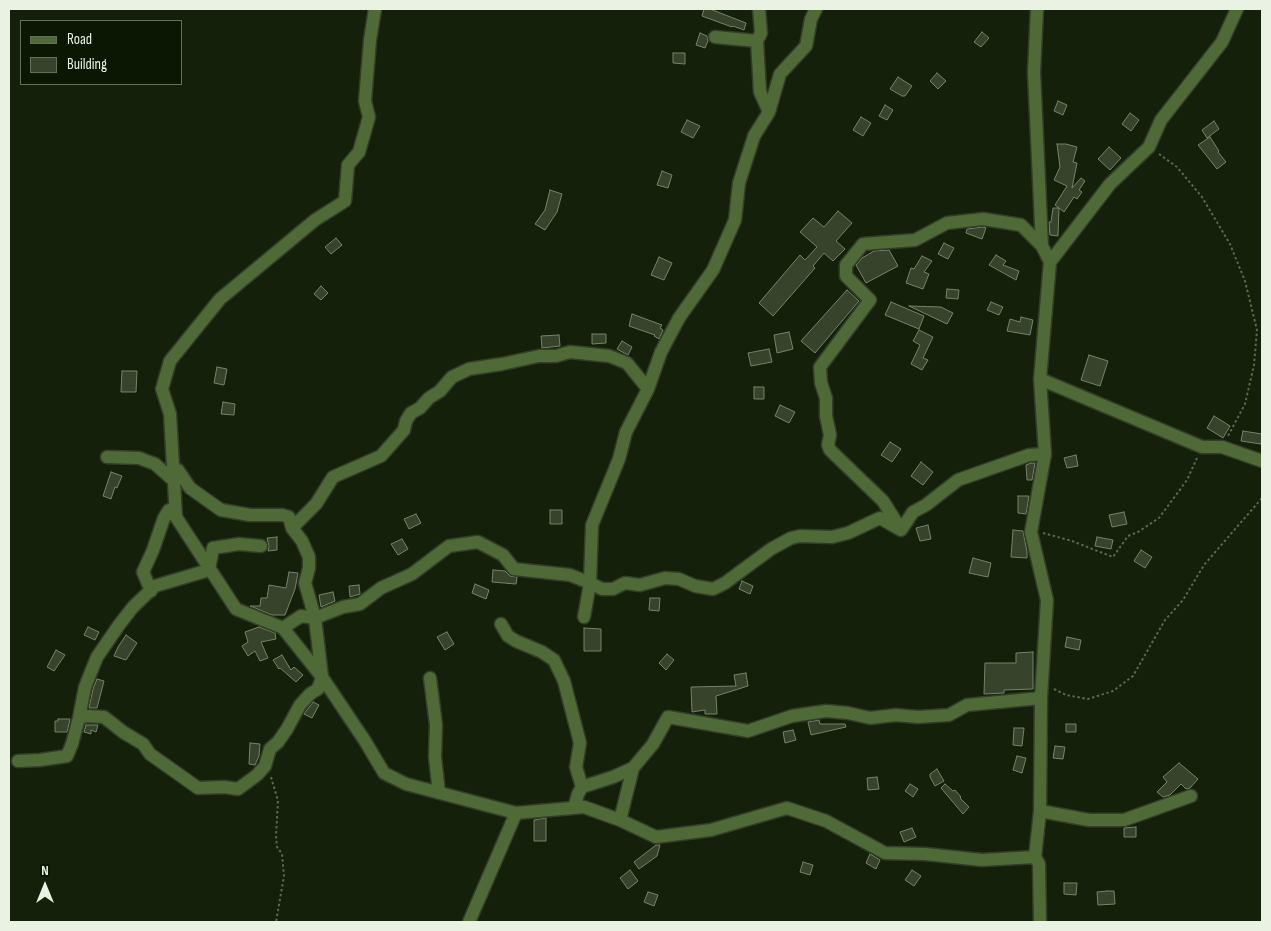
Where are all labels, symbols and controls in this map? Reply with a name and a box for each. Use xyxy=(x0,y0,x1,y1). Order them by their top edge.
legend xyxy=(20,20,182,85)
text: Road xyxy=(67,30,92,49)
text: Building xyxy=(67,55,107,74)
north arrow xyxy=(20,861,70,911)
text: N xyxy=(41,862,49,879)

